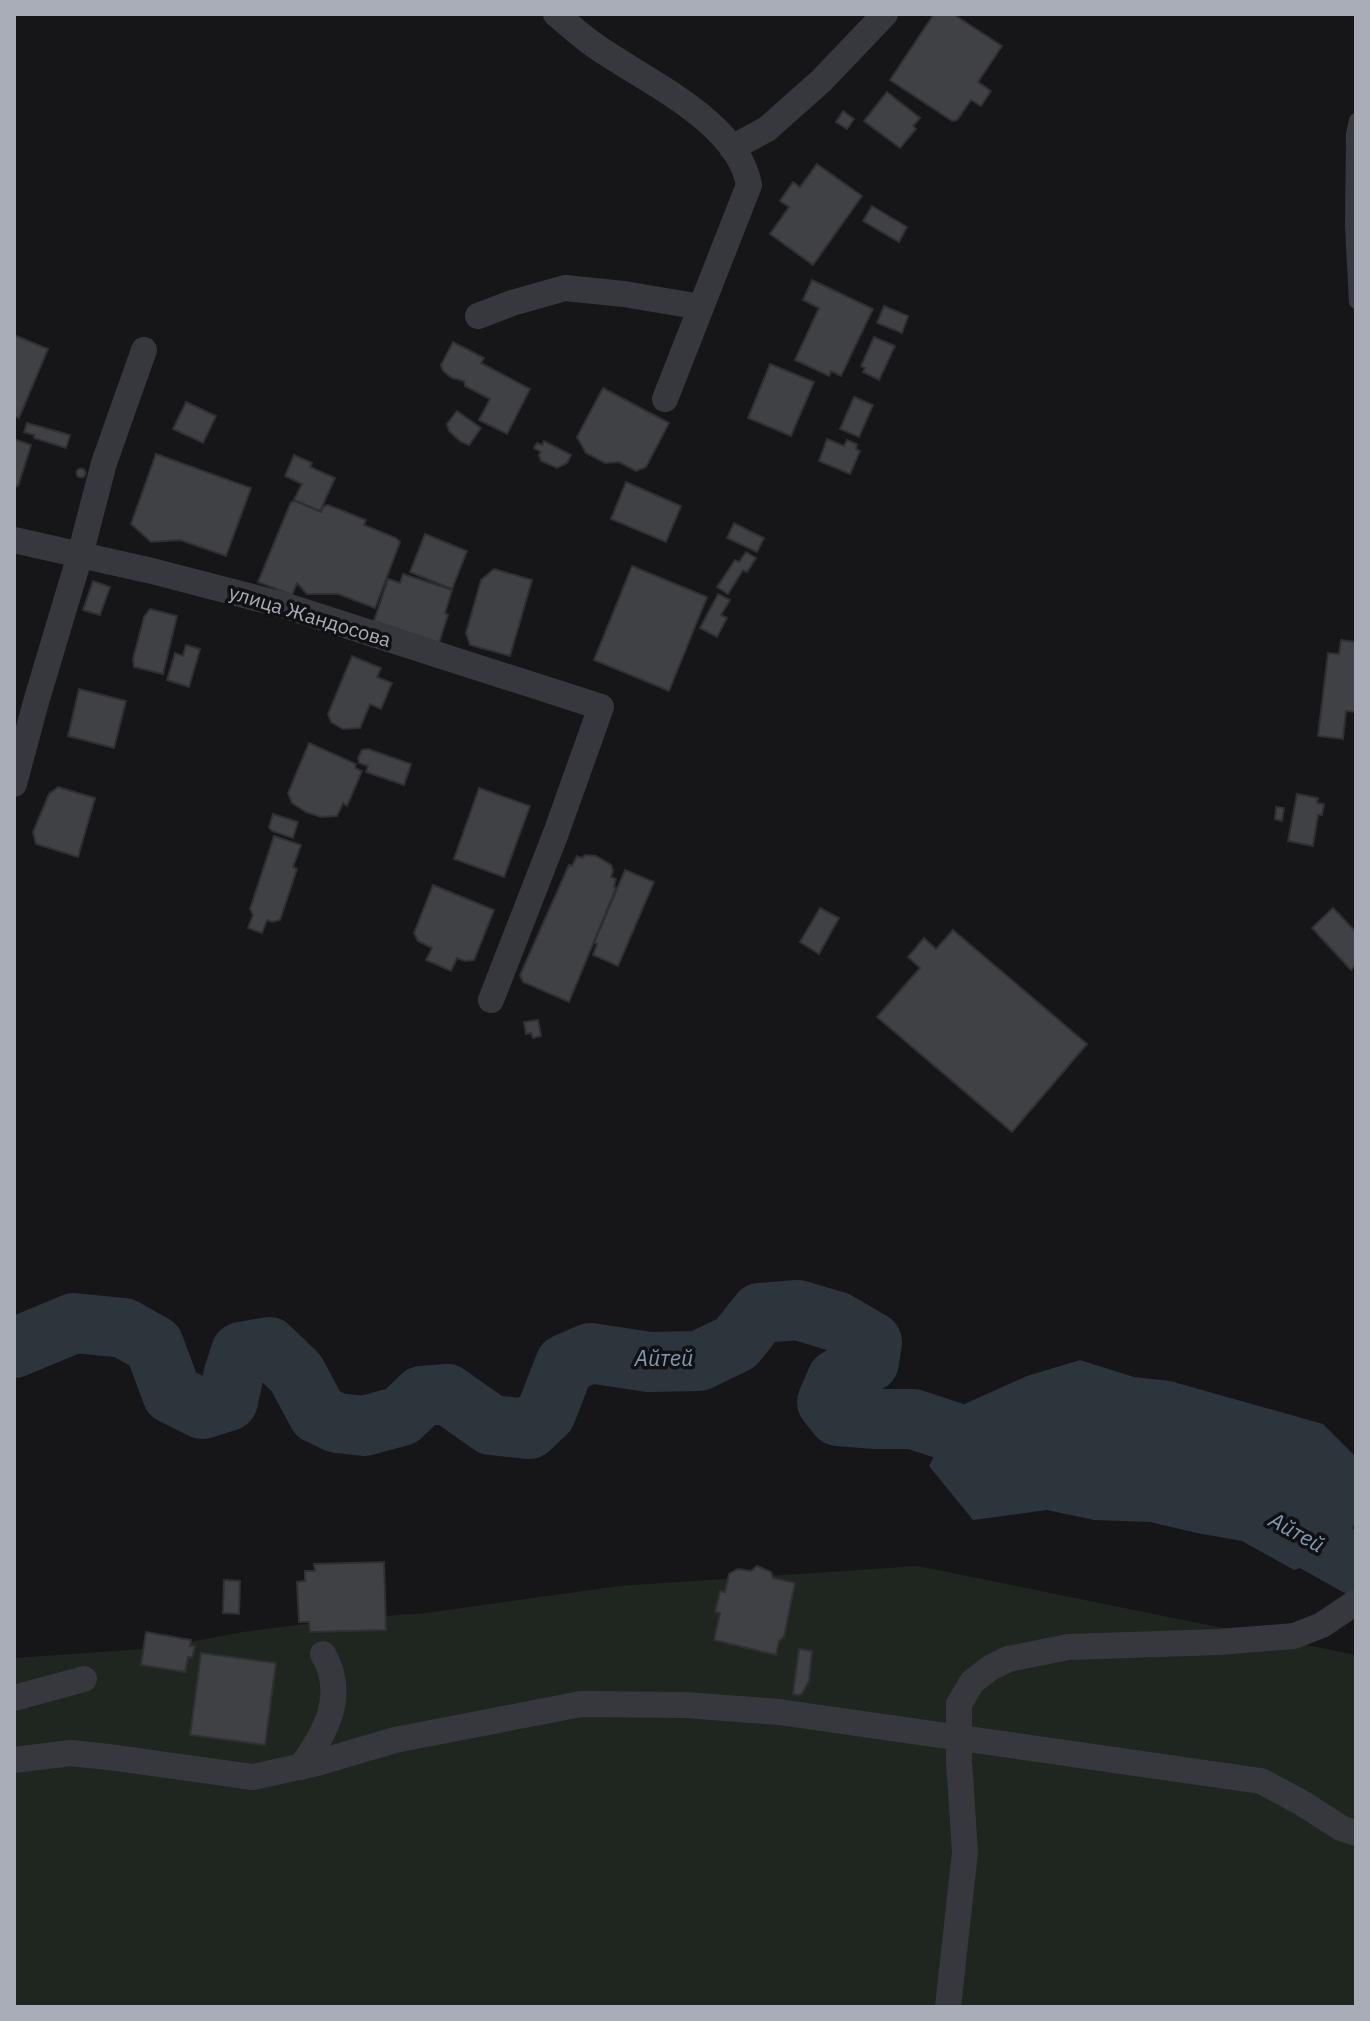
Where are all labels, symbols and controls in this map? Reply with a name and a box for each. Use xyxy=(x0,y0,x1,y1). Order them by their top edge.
street label: улица Жандосова xyxy=(226,578,395,653)
water label: Айтей xyxy=(634,1343,693,1372)
water label: Айтей xyxy=(1264,1504,1330,1559)

